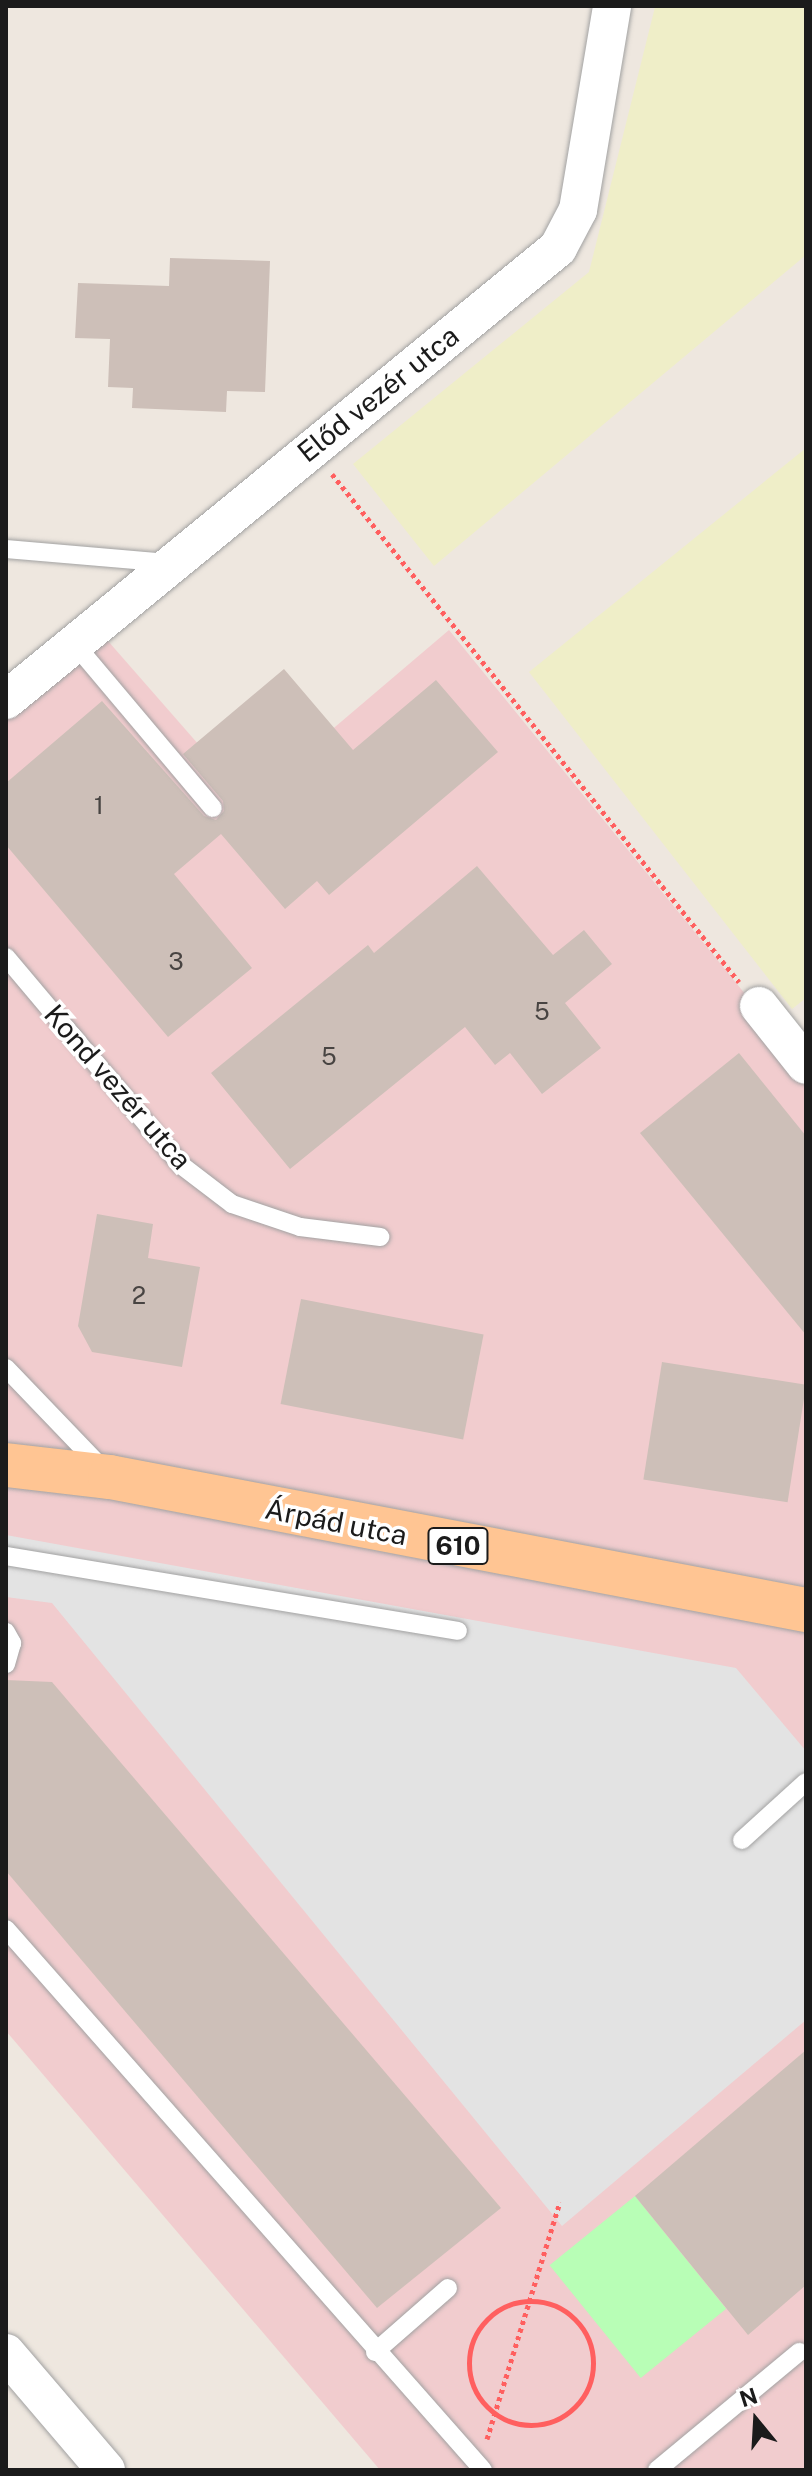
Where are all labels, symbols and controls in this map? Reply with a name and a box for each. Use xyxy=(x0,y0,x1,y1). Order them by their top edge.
street label: Előd vezér utca xyxy=(291,319,465,469)
house number: 1 xyxy=(94,792,104,820)
house number: 3 xyxy=(168,948,184,976)
street label: Kond vezér utca xyxy=(37,998,199,1176)
house number: 5 xyxy=(534,998,550,1026)
house number: 5 xyxy=(321,1043,337,1071)
house number: 2 xyxy=(132,1282,146,1310)
street label: Árpád utca xyxy=(262,1492,410,1552)
road number: 610 xyxy=(426,1524,490,1568)
north arrow xyxy=(716,2380,796,2460)
text: N xyxy=(736,2382,761,2412)

